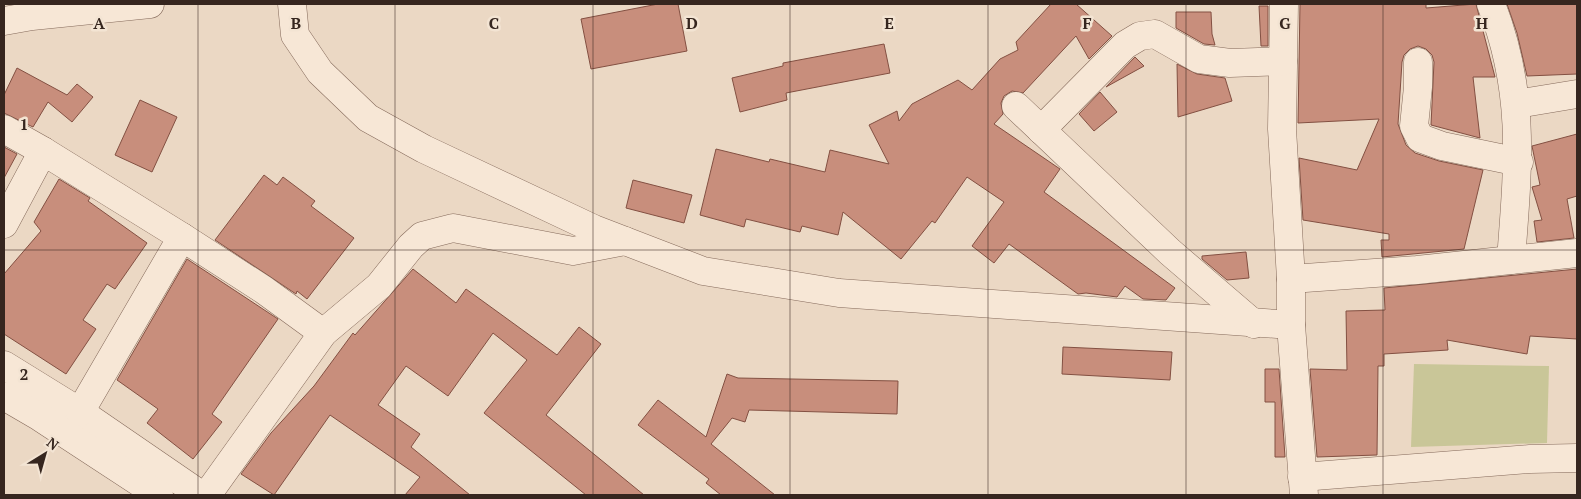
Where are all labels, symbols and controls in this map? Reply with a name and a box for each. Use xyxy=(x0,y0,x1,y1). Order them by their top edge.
text: A xyxy=(93,12,105,34)
text: B xyxy=(291,12,301,34)
text: C xyxy=(489,12,499,34)
text: D xyxy=(686,12,698,34)
text: E xyxy=(884,12,894,34)
text: F xyxy=(1082,12,1092,34)
text: G xyxy=(1279,12,1291,34)
text: H xyxy=(1476,12,1488,34)
text: 1 xyxy=(19,113,29,135)
text: 2 xyxy=(19,363,29,385)
north arrow xyxy=(20,429,70,479)
text: N xyxy=(43,432,63,454)

